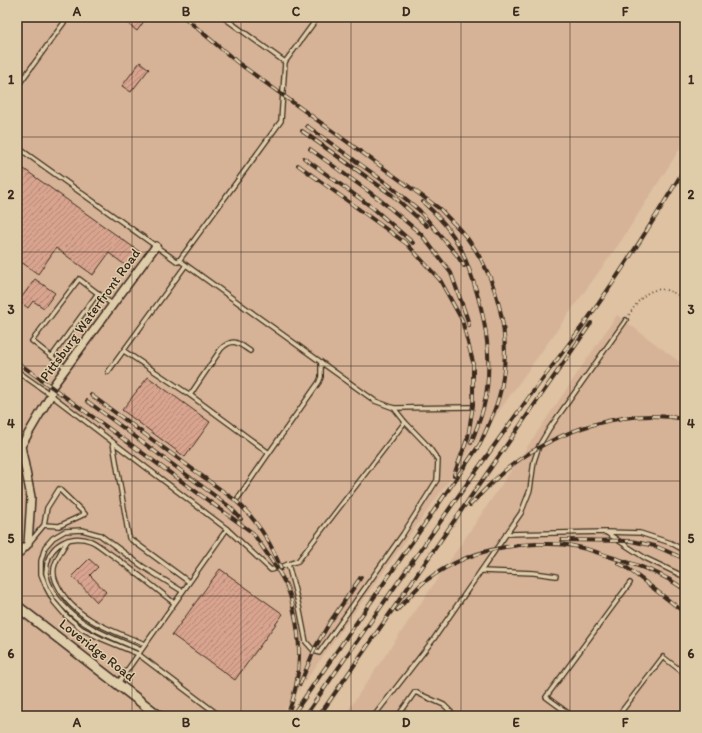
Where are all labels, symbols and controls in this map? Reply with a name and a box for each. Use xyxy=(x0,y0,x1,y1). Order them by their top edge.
text: A xyxy=(72,4,82,19)
text: B xyxy=(182,4,191,19)
text: C xyxy=(292,4,301,19)
text: D xyxy=(402,4,411,19)
text: E xyxy=(512,4,520,19)
text: F xyxy=(622,4,629,19)
text: 1 xyxy=(8,72,14,87)
text: 1 xyxy=(688,72,694,87)
text: 2 xyxy=(8,187,15,202)
text: 2 xyxy=(688,187,695,202)
street label: Pittsburg Waterfront Road xyxy=(36,245,144,385)
text: 3 xyxy=(7,302,15,317)
text: 3 xyxy=(687,302,695,317)
text: 4 xyxy=(7,416,15,431)
text: 4 xyxy=(687,416,695,431)
text: 5 xyxy=(8,531,15,546)
text: 5 xyxy=(688,531,695,546)
street label: Loveridge Road xyxy=(56,615,139,685)
text: 6 xyxy=(8,646,15,661)
text: 6 xyxy=(688,646,695,661)
text: A xyxy=(72,715,82,730)
text: B xyxy=(182,715,191,730)
text: C xyxy=(292,715,301,730)
text: D xyxy=(402,715,411,730)
text: E xyxy=(512,715,520,730)
text: F xyxy=(622,715,629,730)

